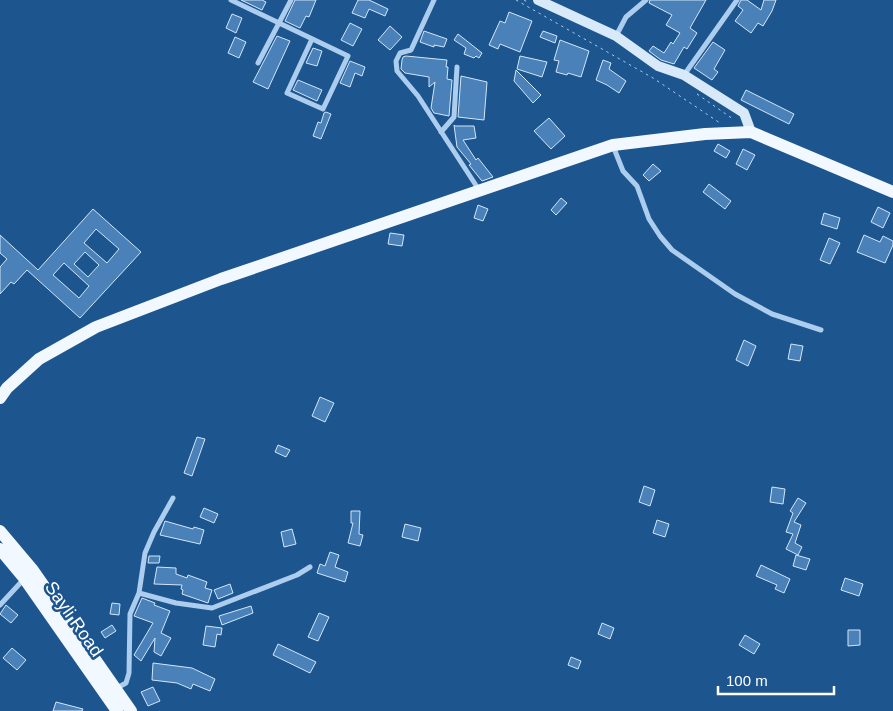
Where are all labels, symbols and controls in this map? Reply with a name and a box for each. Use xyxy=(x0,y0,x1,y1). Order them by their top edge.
street label: Sayli Road xyxy=(41,578,107,660)
scale bar xyxy=(718,664,834,696)
text: 100 m xyxy=(726,672,768,689)

